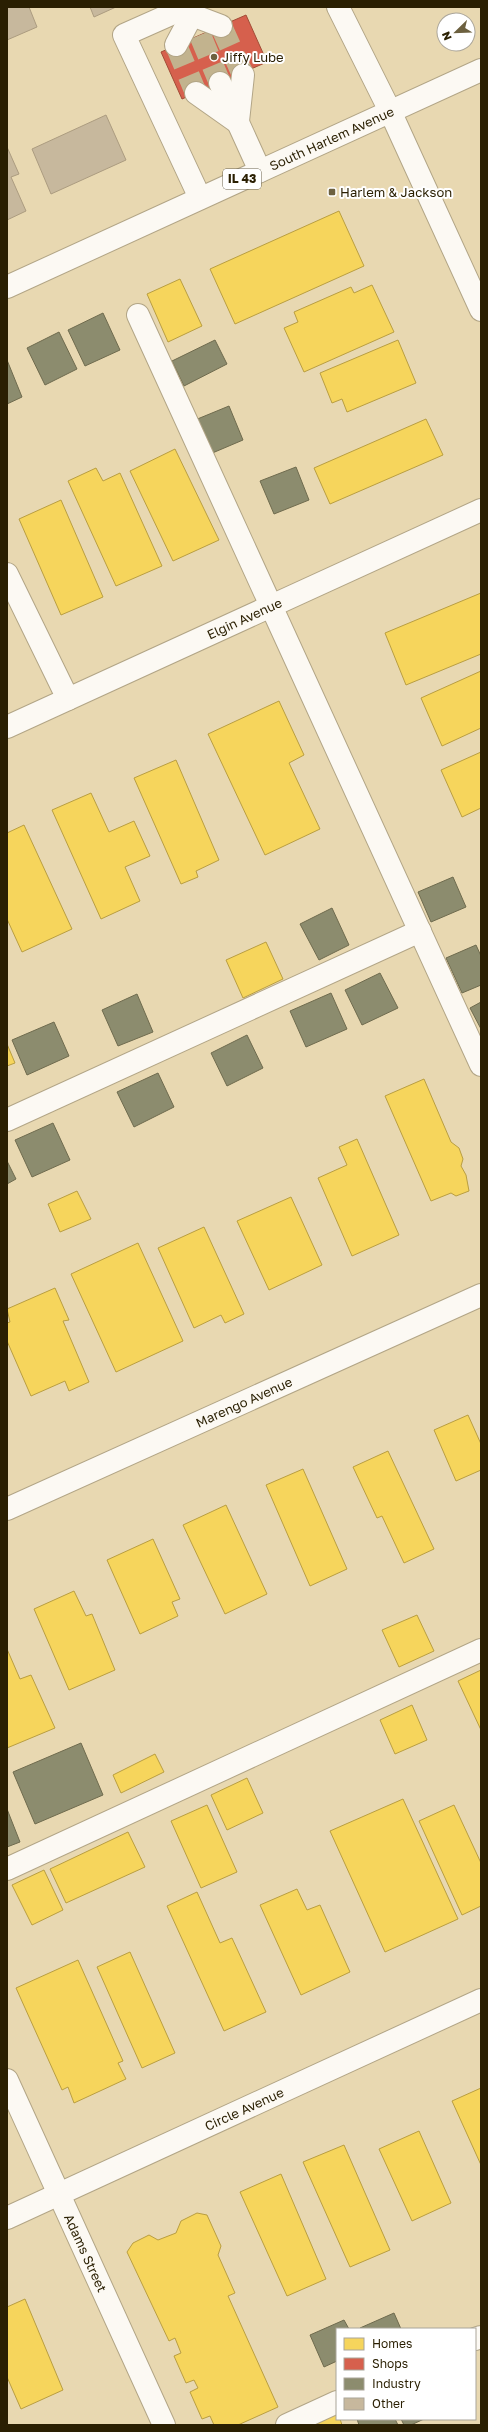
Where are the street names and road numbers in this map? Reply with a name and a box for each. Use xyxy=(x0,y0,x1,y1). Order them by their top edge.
street label: South Harlem Avenue xyxy=(267,103,396,174)
road number: IL 43 xyxy=(223,169,261,189)
street label: Elgin Avenue xyxy=(204,594,284,642)
street label: Marengo Avenue xyxy=(193,1373,295,1431)
street label: Circle Avenue xyxy=(202,2084,286,2134)
street label: Adams Street xyxy=(61,2211,110,2295)

